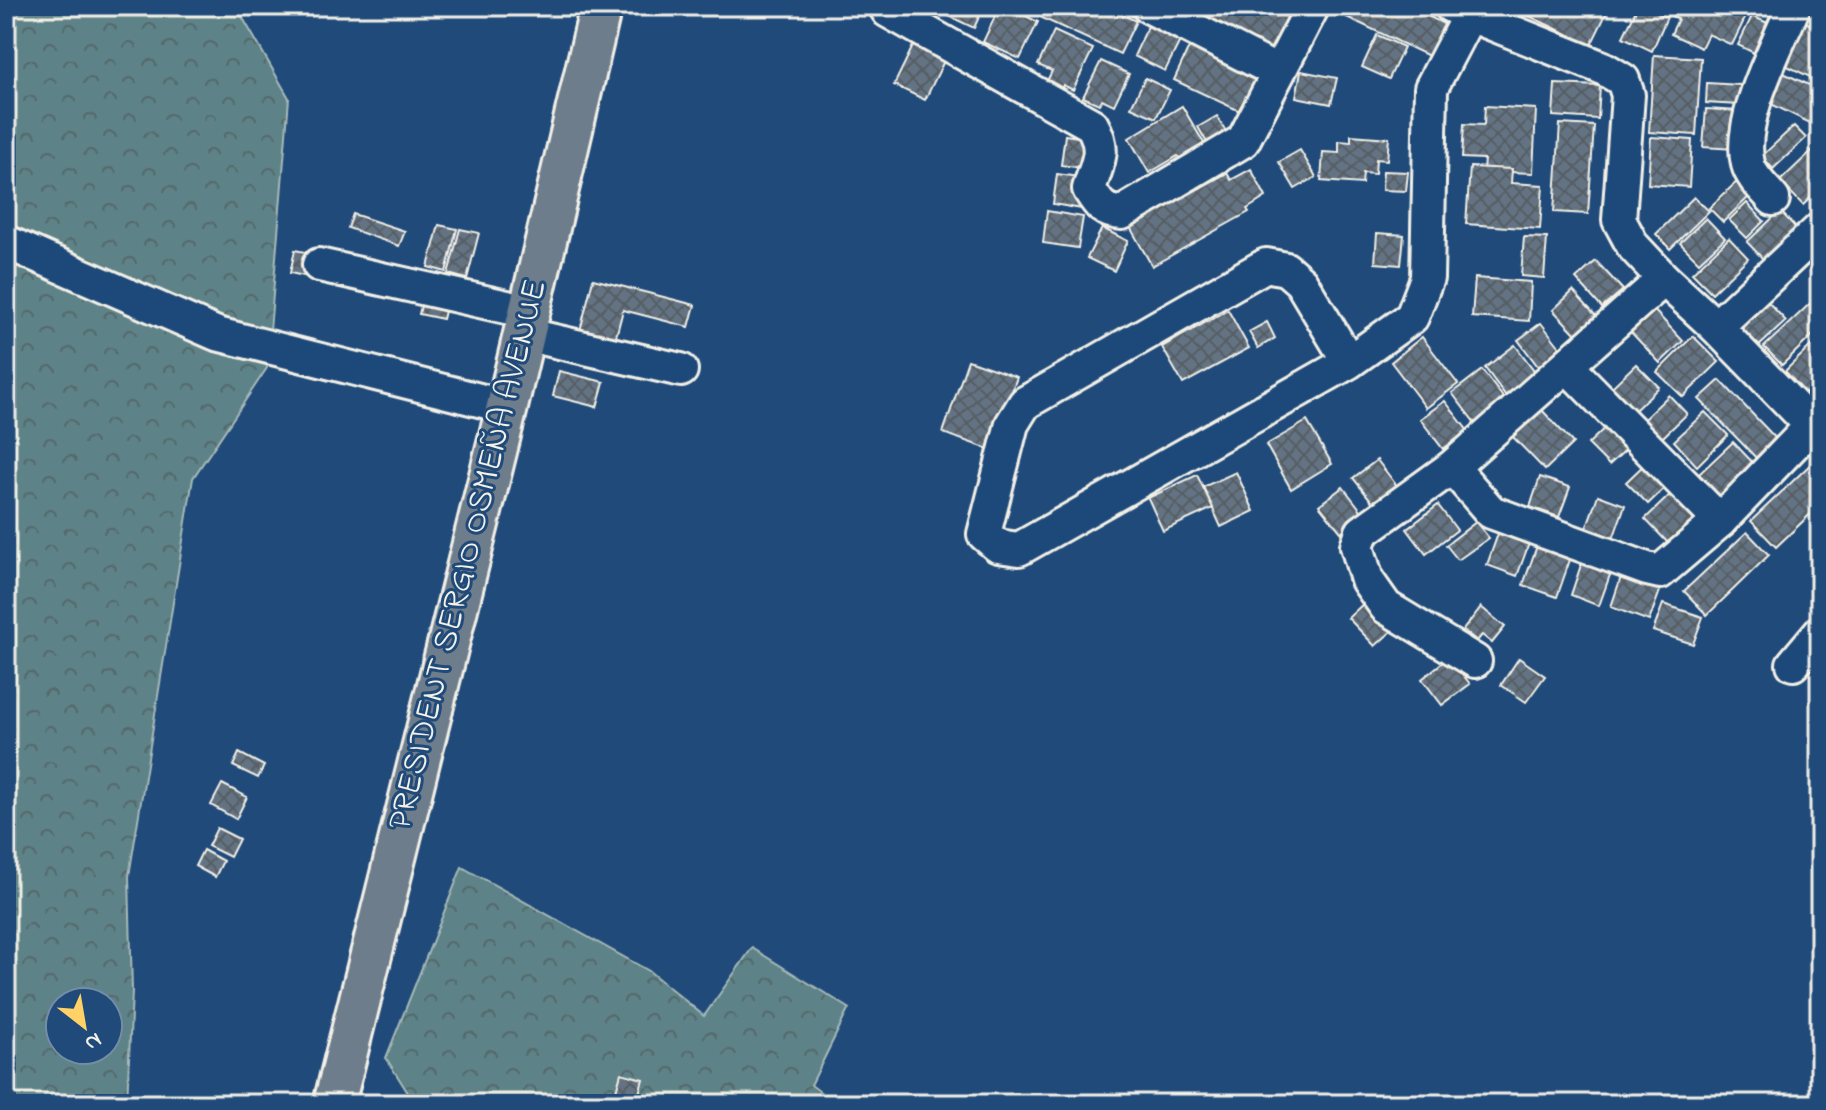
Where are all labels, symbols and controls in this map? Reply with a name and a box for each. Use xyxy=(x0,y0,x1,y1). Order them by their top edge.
street label: PRESIDENT SERGIO OSMEÑA AVENUE xyxy=(376,275,562,835)
north arrow xyxy=(44,986,124,1066)
text: N xyxy=(78,1023,107,1058)

